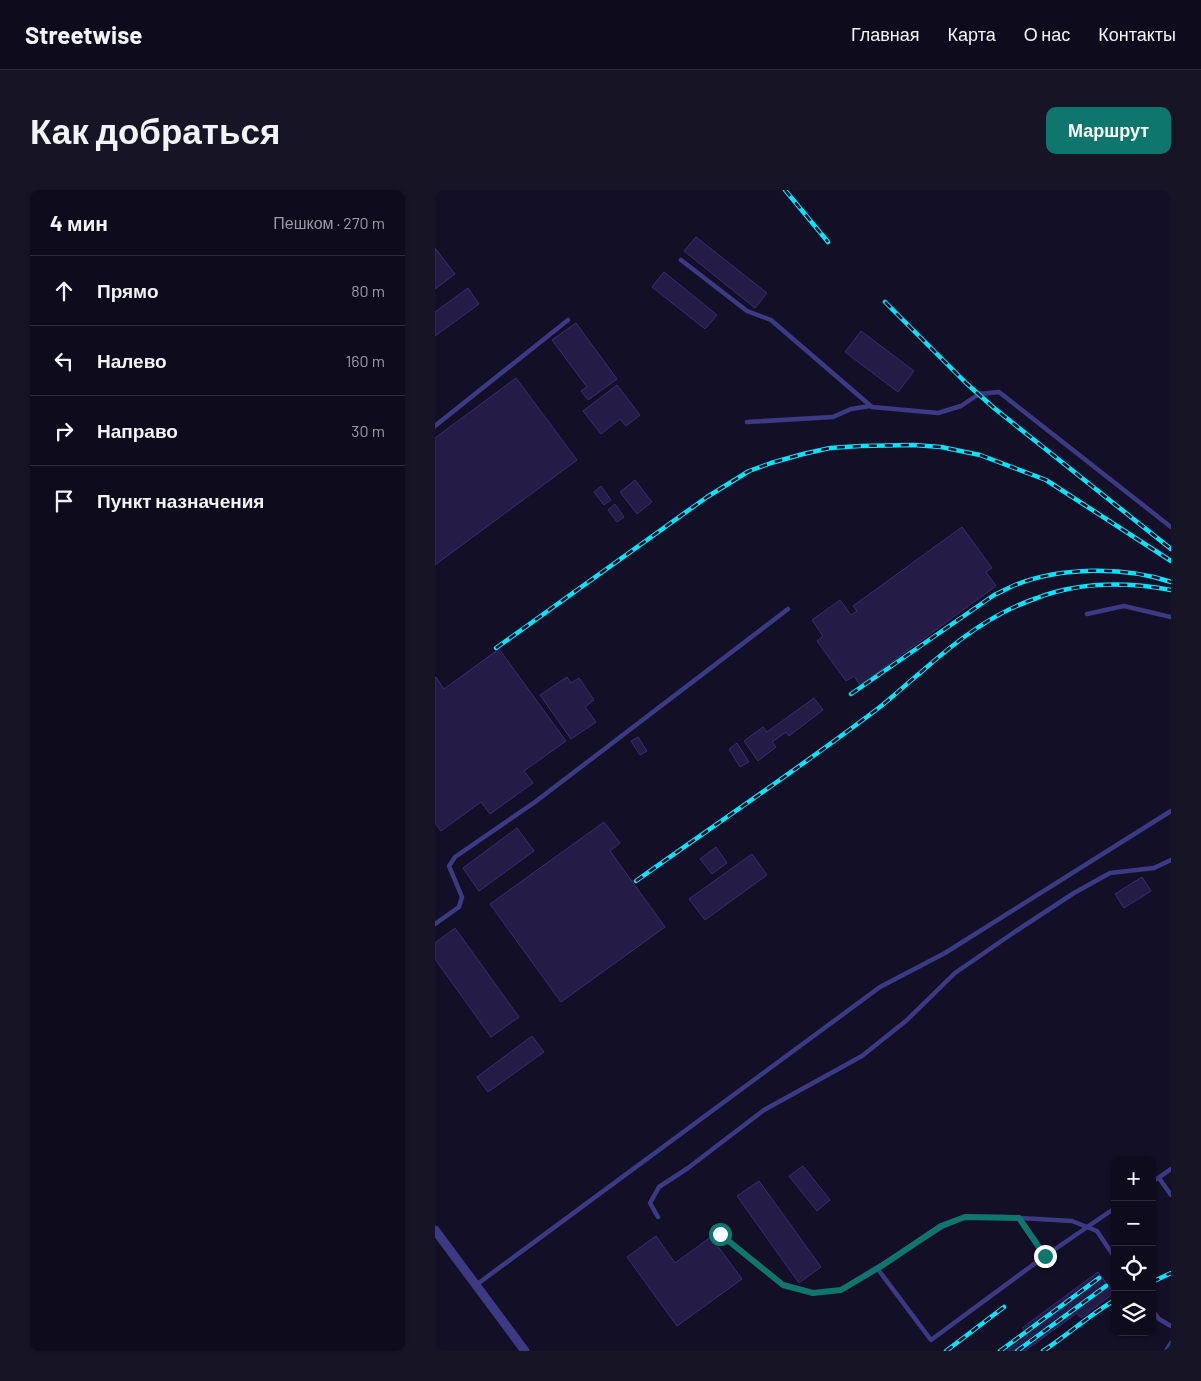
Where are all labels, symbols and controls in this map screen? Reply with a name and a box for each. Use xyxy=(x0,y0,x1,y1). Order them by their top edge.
text: Streetwise xyxy=(25,20,142,49)
text: Главная xyxy=(851,23,920,45)
text: Карта xyxy=(948,23,996,45)
text: О нас xyxy=(1024,23,1070,45)
text: Контакты xyxy=(1098,23,1176,45)
button: Маршрут xyxy=(1046,107,1171,154)
text: Как добраться xyxy=(30,109,280,151)
text: 4 мин xyxy=(50,210,108,235)
text: Пешком · 270 m xyxy=(273,213,385,232)
icon: ahead xyxy=(50,277,78,305)
text: Прямо xyxy=(97,279,159,302)
text: 80 m xyxy=(351,281,385,300)
icon: left xyxy=(50,347,78,375)
text: Налево xyxy=(97,349,167,372)
text: 160 m xyxy=(346,351,385,370)
icon: right xyxy=(50,417,78,445)
text: Направо xyxy=(97,419,178,442)
text: 30 m xyxy=(351,421,385,440)
icon: arrive xyxy=(50,487,78,515)
text: Пункт назначения xyxy=(97,489,264,512)
map controls xyxy=(1111,1156,1156,1336)
button: + xyxy=(1111,1156,1156,1201)
button: − xyxy=(1111,1201,1156,1246)
route start xyxy=(709,1223,732,1246)
route end xyxy=(1034,1245,1057,1268)
button: locate xyxy=(1111,1246,1156,1291)
button: layers xyxy=(1111,1291,1156,1336)

